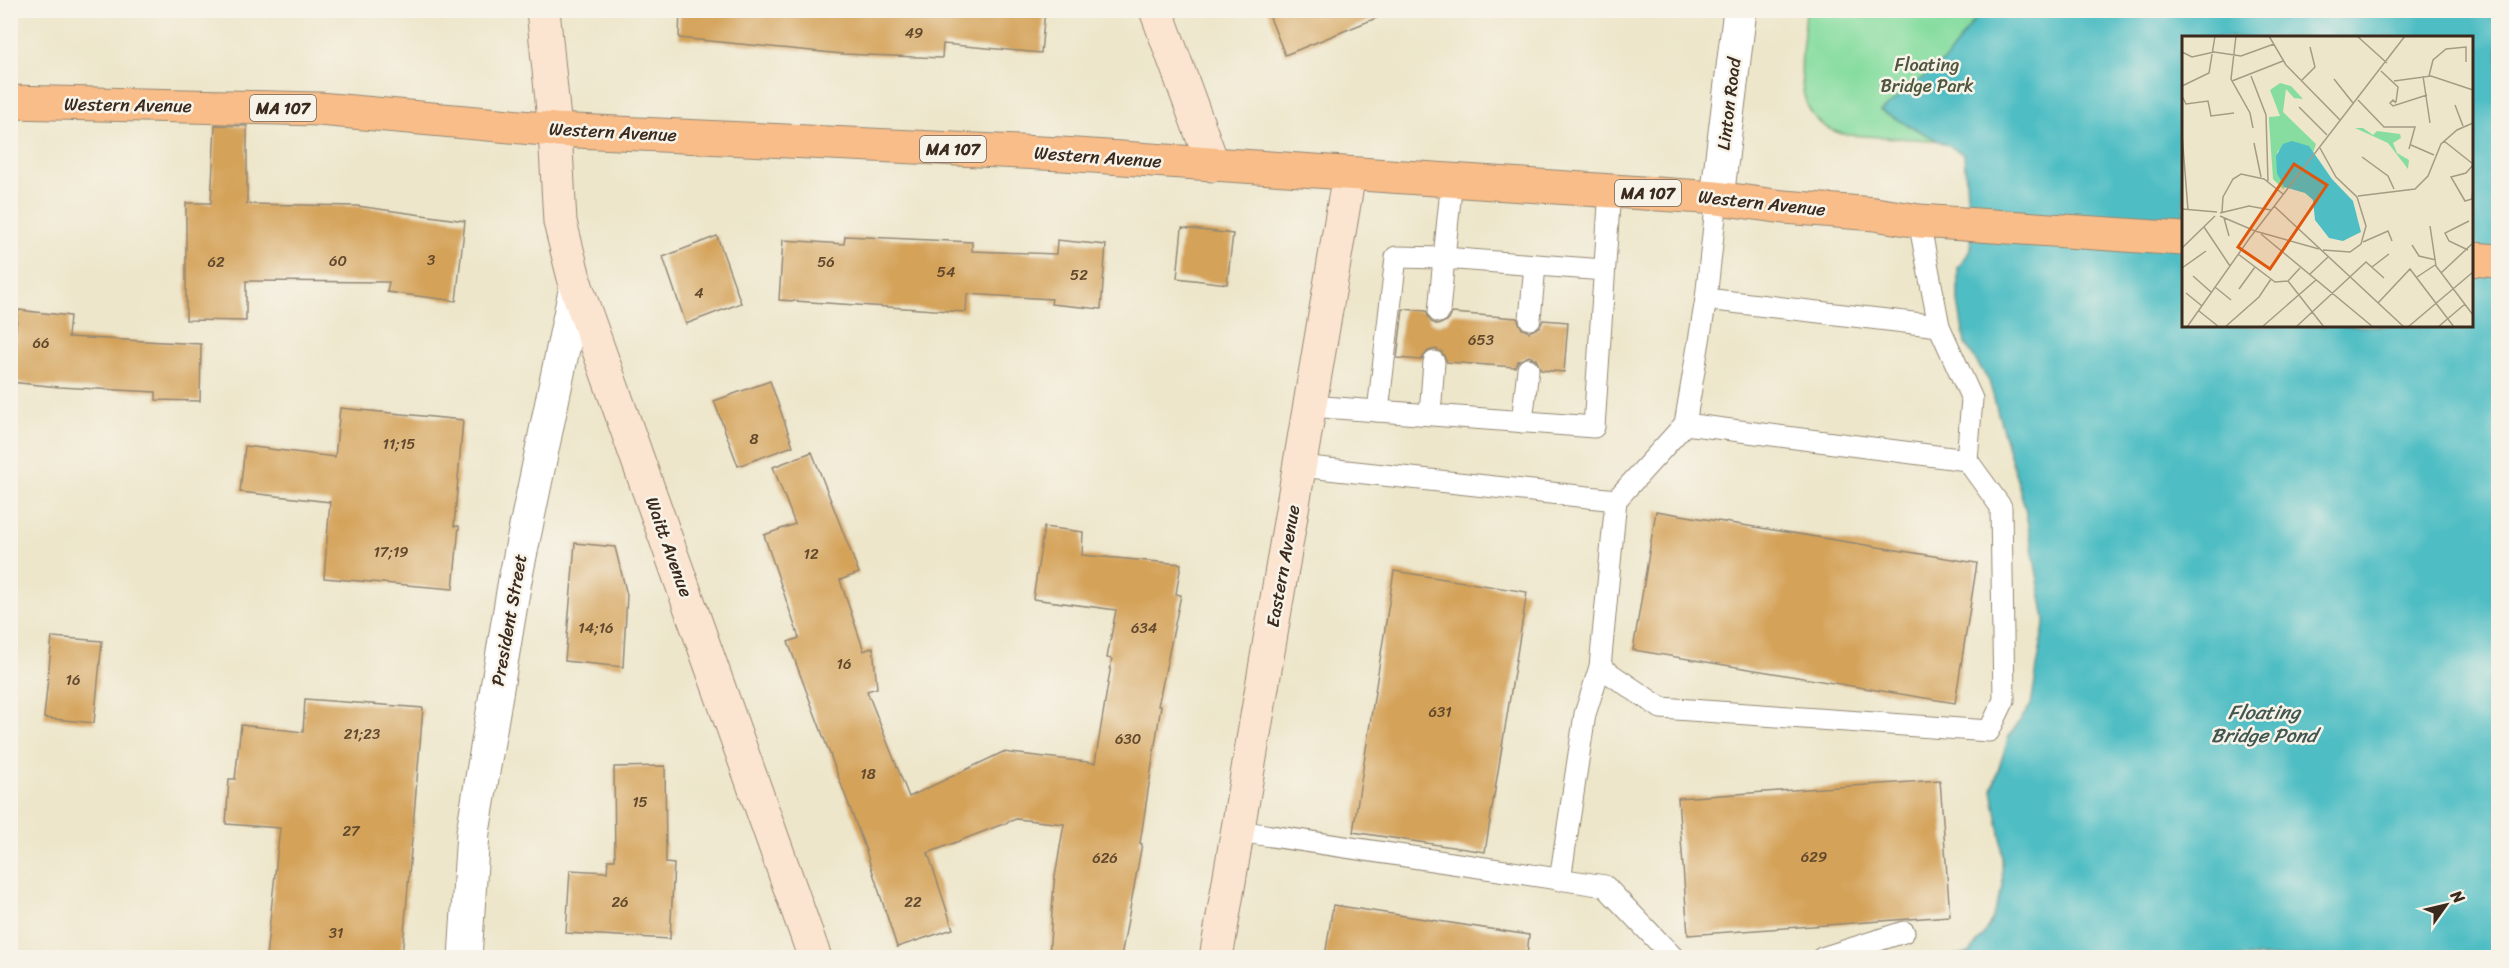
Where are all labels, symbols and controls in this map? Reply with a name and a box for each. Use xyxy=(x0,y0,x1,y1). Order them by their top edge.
house number: 49 xyxy=(905,20,923,46)
inset map xyxy=(2182,36,2473,327)
park label: Floating Bridge Park xyxy=(1880,49,1974,102)
street label: Linton Road xyxy=(1707,54,1751,152)
street label: Western Avenue xyxy=(64,88,192,122)
road number: MA 107 xyxy=(250,95,316,121)
street label: Western Avenue xyxy=(548,113,678,151)
road number: MA 107 xyxy=(920,136,986,162)
street label: Western Avenue xyxy=(1033,137,1163,177)
road number: MA 107 xyxy=(1615,180,1681,206)
street label: Western Avenue xyxy=(1697,180,1827,226)
house number: 3 xyxy=(427,247,435,273)
house number: 60 xyxy=(329,248,347,274)
house number: 62 xyxy=(207,249,225,275)
house number: 56 xyxy=(817,249,835,275)
house number: 54 xyxy=(937,259,955,285)
house number: 52 xyxy=(1070,262,1088,288)
house number: 4 xyxy=(694,280,704,306)
house number: 653 xyxy=(1468,327,1494,353)
house number: 66 xyxy=(32,330,50,356)
house number: 8 xyxy=(749,426,759,452)
house number: 11;15 xyxy=(382,431,416,457)
street label: Waitt Avenue xyxy=(636,492,702,602)
street label: Eastern Avenue xyxy=(1257,502,1309,630)
house number: 17;19 xyxy=(373,539,409,565)
house number: 12 xyxy=(803,541,819,567)
street label: President Street xyxy=(482,551,536,689)
house number: 14;16 xyxy=(578,615,614,641)
house number: 634 xyxy=(1131,615,1157,641)
house number: 16 xyxy=(837,651,851,677)
house number: 16 xyxy=(66,667,80,693)
water label: Floating Bridge Pond xyxy=(2211,695,2322,753)
house number: 631 xyxy=(1428,699,1452,725)
house number: 21;23 xyxy=(344,721,380,747)
house number: 630 xyxy=(1115,726,1141,752)
house number: 18 xyxy=(860,761,876,787)
house number: 15 xyxy=(632,789,648,815)
house number: 27 xyxy=(342,818,361,844)
house number: 629 xyxy=(1801,844,1827,870)
house number: 626 xyxy=(1092,845,1118,871)
north arrow xyxy=(2416,875,2476,935)
text: N xyxy=(2442,883,2474,910)
house number: 26 xyxy=(611,889,629,915)
house number: 22 xyxy=(904,889,922,915)
house number: 31 xyxy=(329,920,343,946)

